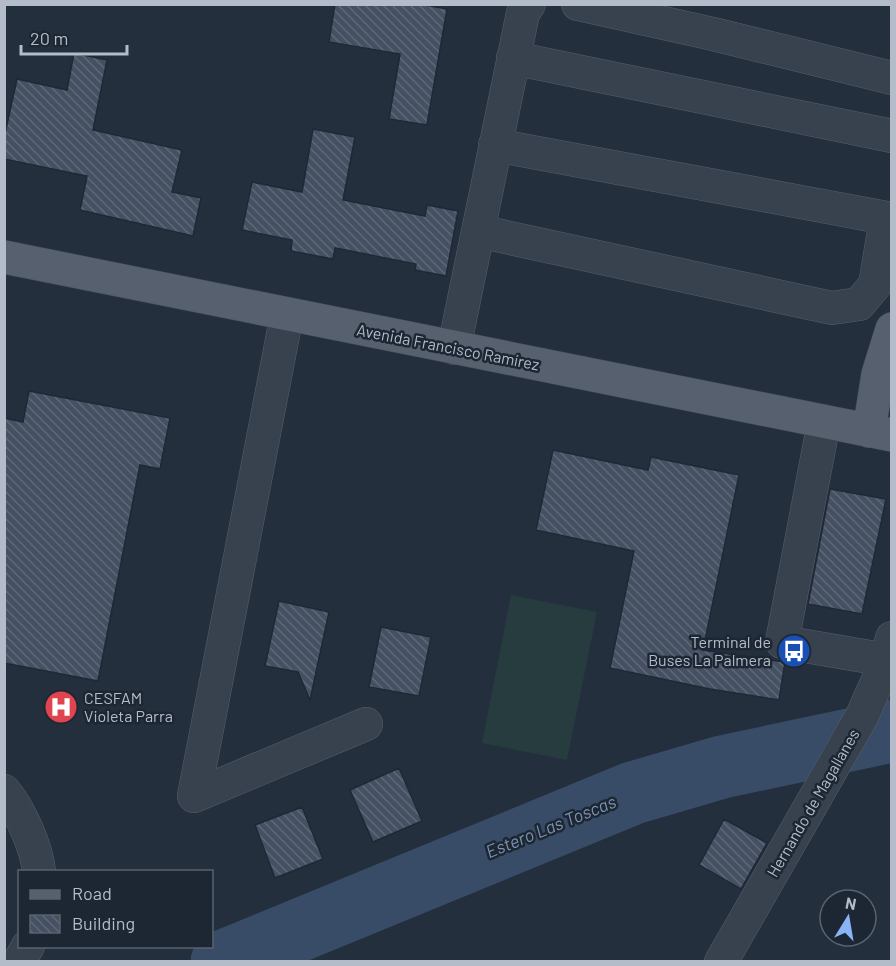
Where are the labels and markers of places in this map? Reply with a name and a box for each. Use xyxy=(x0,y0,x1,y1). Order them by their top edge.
place label: Terminal de Buses La Palmera xyxy=(648,632,771,669)
bus stop icon: Terminal de Buses La Palmera xyxy=(776,633,812,669)
place label: CESFAM Violeta Parra xyxy=(84,688,173,725)
hospital icon: CESFAM Violeta Parra xyxy=(43,689,79,725)

